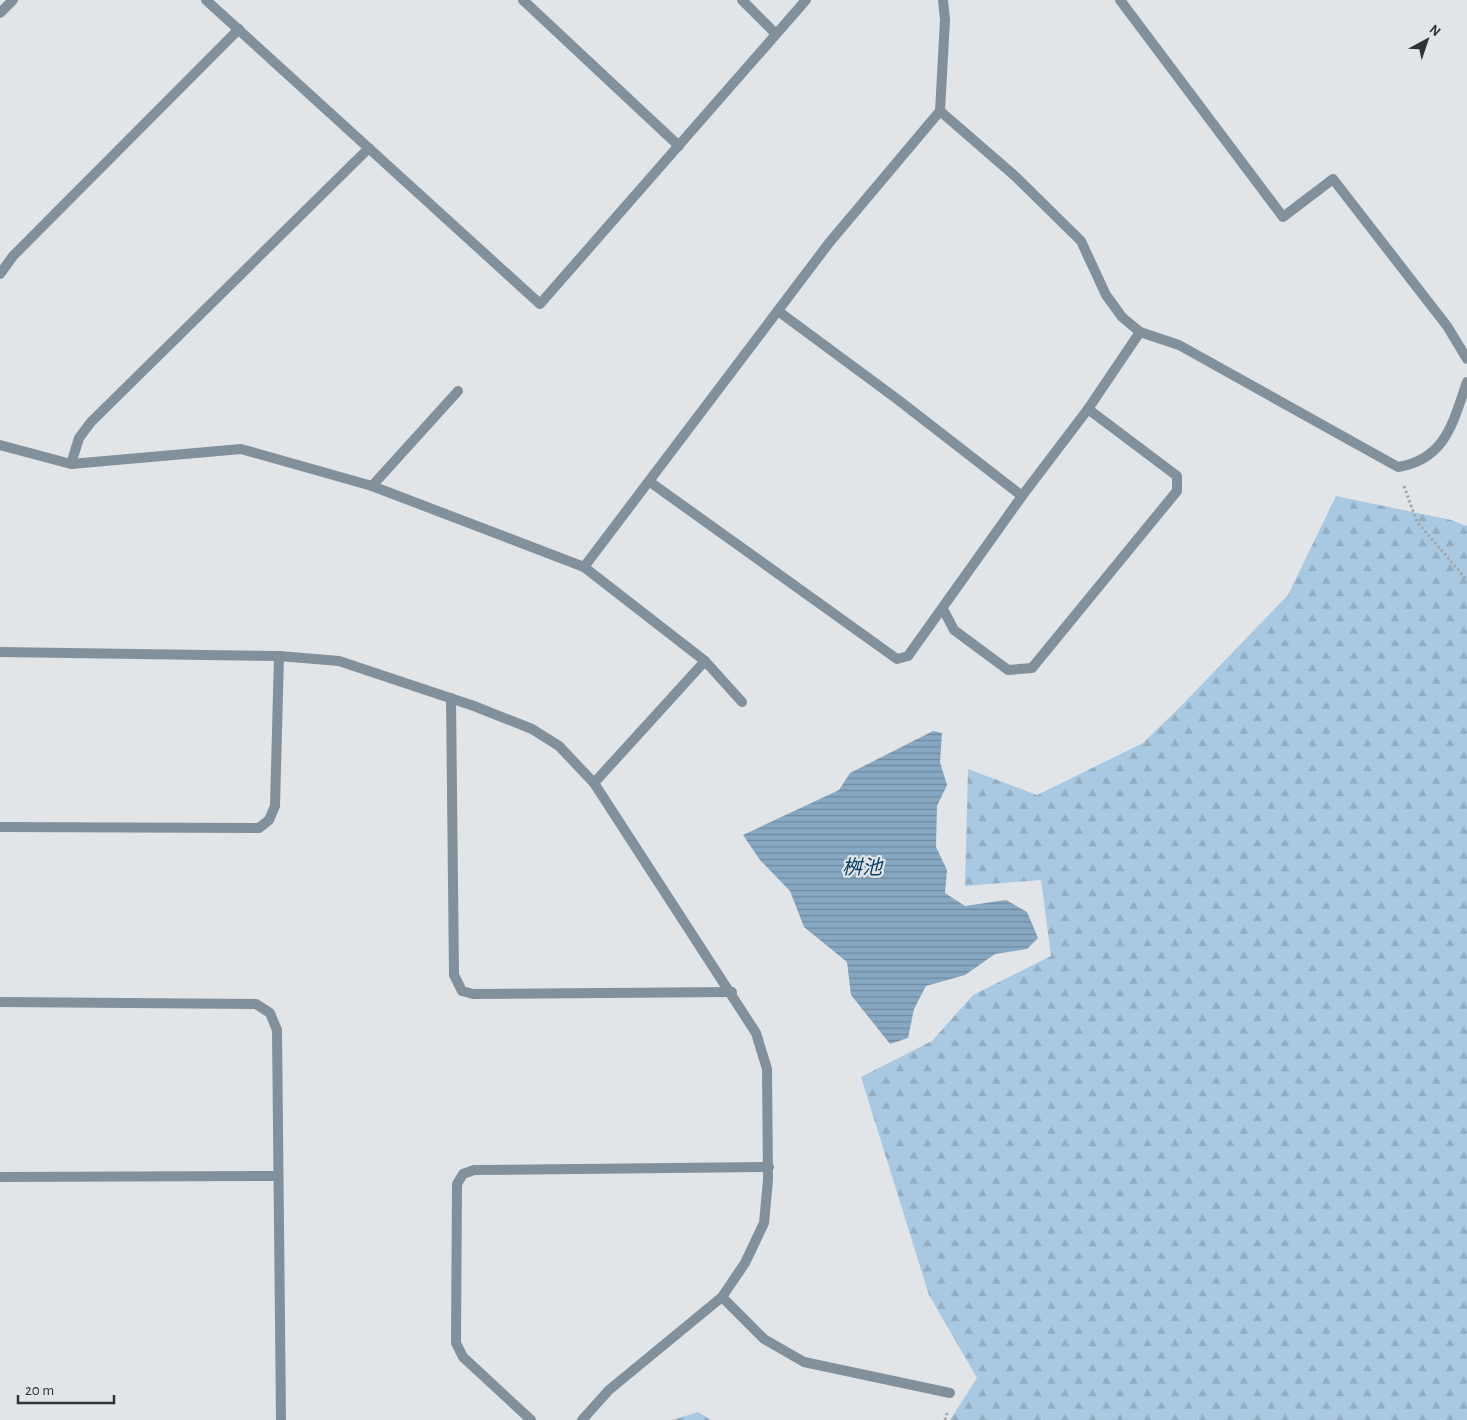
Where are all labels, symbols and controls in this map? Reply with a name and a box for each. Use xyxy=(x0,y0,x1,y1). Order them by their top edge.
north arrow xyxy=(1402,15,1452,65)
text: N xyxy=(1426,22,1443,39)
water label: 桝池 xyxy=(842,857,884,878)
scale bar xyxy=(18,1372,114,1404)
text: 20 m xyxy=(25,1383,54,1398)

